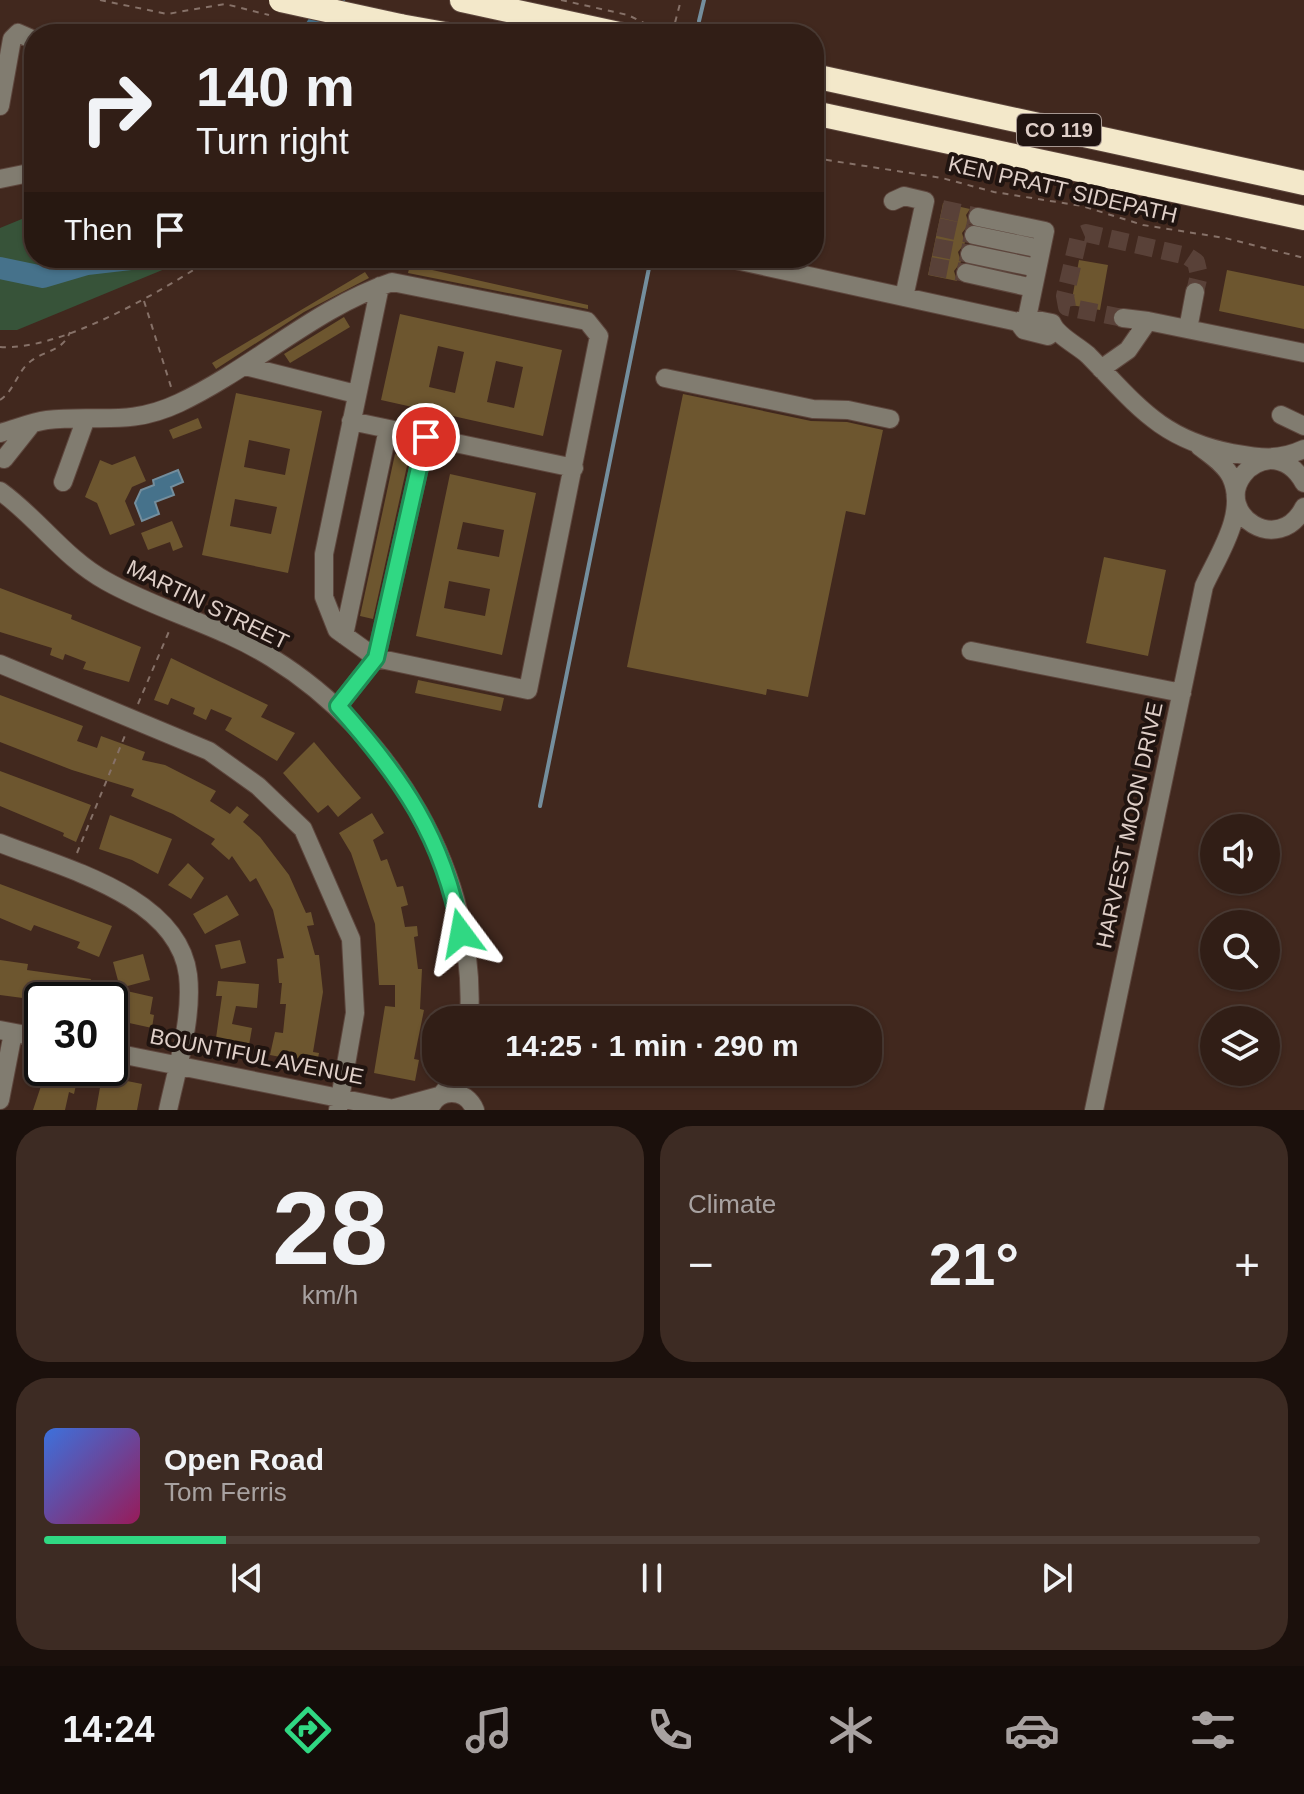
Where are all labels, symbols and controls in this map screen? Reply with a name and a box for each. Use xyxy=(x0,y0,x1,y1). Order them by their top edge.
text: 140 m xyxy=(196,55,355,118)
icon: right xyxy=(64,56,168,160)
road number: CO 119 xyxy=(1017,114,1101,146)
text: Turn right xyxy=(196,121,349,162)
street label: KEN PRATT SIDEPATH xyxy=(946,151,1180,228)
icon: arrive xyxy=(148,208,192,252)
text: Then xyxy=(64,213,132,246)
pin xyxy=(392,403,460,471)
icon: arrive xyxy=(404,415,448,459)
street label: MARTIN STREET xyxy=(123,554,293,654)
street label: HARVEST MOON DRIVE xyxy=(1091,700,1168,950)
map controls xyxy=(1200,814,1280,1086)
button: sound xyxy=(1200,814,1280,894)
position arrow xyxy=(419,891,503,975)
button: search xyxy=(1200,910,1280,990)
speed limit sign: 30 xyxy=(24,982,128,1086)
button: layers xyxy=(1200,1006,1280,1086)
street label: BOUNTIFUL AVENUE xyxy=(148,1023,366,1090)
text: 14:25 · 1 min · 290 m xyxy=(505,1029,799,1062)
text: 28 xyxy=(272,1170,388,1286)
text: Climate xyxy=(688,1189,776,1219)
text: 21° xyxy=(929,1231,1019,1298)
text: − xyxy=(688,1240,714,1289)
text: + xyxy=(1234,1240,1260,1289)
text: km/h xyxy=(302,1280,358,1310)
text: Open Road xyxy=(164,1443,324,1476)
text: Tom Ferris xyxy=(164,1477,287,1507)
icon: previous xyxy=(225,1556,269,1600)
icon: pause xyxy=(630,1556,674,1600)
icon: next xyxy=(1035,1556,1079,1600)
icon: directions xyxy=(280,1702,336,1758)
icon: music xyxy=(461,1702,517,1758)
icon: phone xyxy=(642,1702,698,1758)
icon: climate xyxy=(823,1702,879,1758)
icon: car xyxy=(1004,1702,1060,1758)
icon: filters xyxy=(1185,1702,1241,1758)
text: 14:24 xyxy=(63,1709,155,1750)

